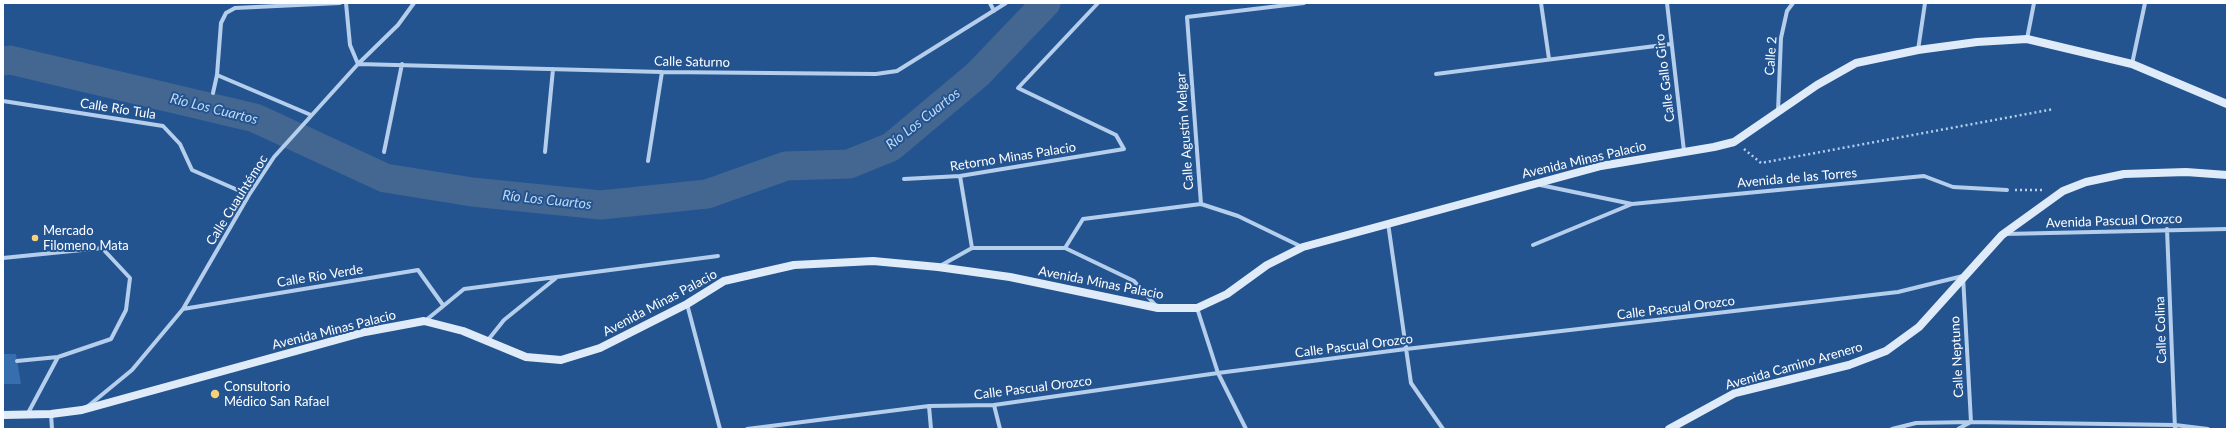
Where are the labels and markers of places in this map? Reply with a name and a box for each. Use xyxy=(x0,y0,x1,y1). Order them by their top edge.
place label: Mercado Filomeno Mata xyxy=(43,223,129,254)
marker: Mercado Filomeno Mata xyxy=(30,233,40,243)
place label: Consultorio Médico San Rafael xyxy=(224,379,329,410)
marker: Consultorio Médico San Rafael xyxy=(209,388,221,400)

